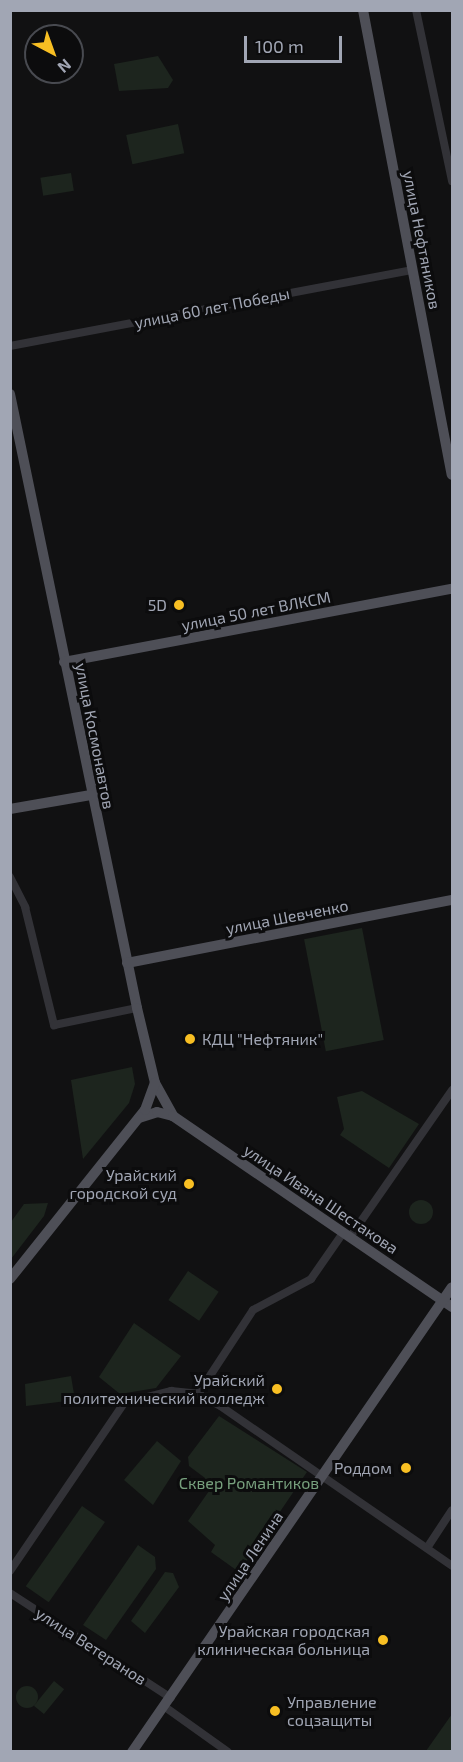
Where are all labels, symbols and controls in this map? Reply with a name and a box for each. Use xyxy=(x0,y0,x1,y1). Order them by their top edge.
north arrow xyxy=(24,24,84,84)
scale bar xyxy=(247,24,344,62)
text: 100 m xyxy=(255,35,304,57)
text: N xyxy=(54,55,75,77)
street label: улица Нефтяников xyxy=(399,169,445,311)
street label: улица 60 лет Победы xyxy=(133,284,291,332)
street label: улица 50 лет ВЛКСМ xyxy=(180,587,332,635)
place label: 5D xyxy=(148,595,167,615)
marker: 5D xyxy=(172,598,186,612)
street label: улица Космонавтов xyxy=(71,661,119,811)
street label: улица Шевченко xyxy=(224,896,350,938)
place label: КДЦ "Нефтяник" xyxy=(202,1029,323,1049)
marker: КДЦ "Нефтяник" xyxy=(183,1032,197,1046)
street label: улица Ивана Шестакова xyxy=(240,1140,402,1258)
place label: Урайский городской суд xyxy=(69,1165,177,1203)
marker: Урайский городской суд xyxy=(182,1177,196,1191)
place label: Урайский политехнический колледж xyxy=(63,1370,265,1408)
marker: Урайский политехнический колледж xyxy=(270,1382,284,1396)
place label: Роддом xyxy=(334,1458,392,1478)
marker: Роддом xyxy=(397,1459,415,1477)
park label: Сквер Романтиков xyxy=(179,1473,319,1493)
street label: улица Ленина xyxy=(213,1507,287,1605)
street label: улица Ветеранов xyxy=(32,1603,150,1689)
place label: Урайская городская клиническая больница xyxy=(197,1621,370,1659)
marker: Урайская городская клиническая больница xyxy=(374,1631,392,1649)
place label: Управление соцзащиты xyxy=(287,1692,377,1730)
marker: Управление соцзащиты xyxy=(268,1704,282,1718)

